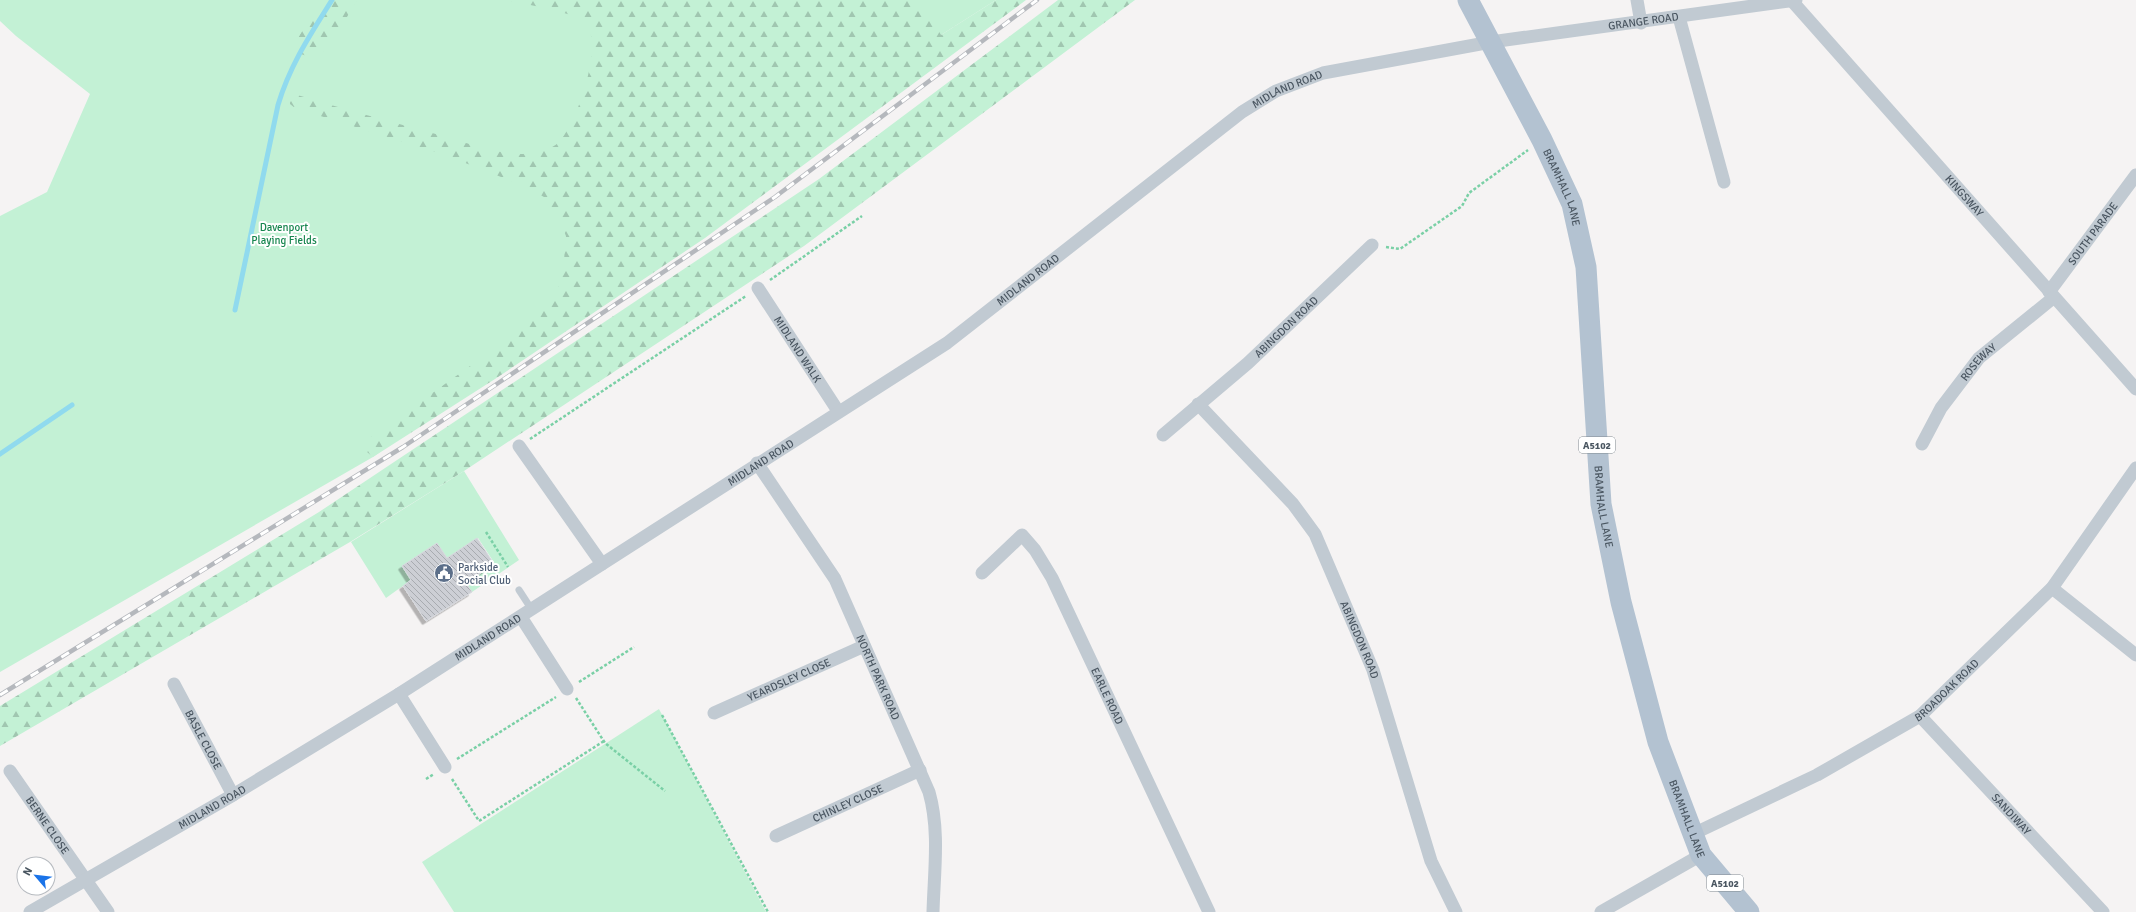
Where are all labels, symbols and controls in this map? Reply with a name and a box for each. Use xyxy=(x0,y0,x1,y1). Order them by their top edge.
street label: GRANGE ROAD xyxy=(1607,10,1680,33)
street label: MIDLAND ROAD xyxy=(1250,68,1324,111)
street label: BRAMHALL LANE xyxy=(1540,147,1583,227)
street label: KINGSWAY xyxy=(1942,172,1986,220)
street label: SOUTH PARADE xyxy=(2065,200,2121,268)
park label: Davenport Playing Fields xyxy=(251,221,317,247)
street label: MIDLAND ROAD xyxy=(994,252,1062,309)
street label: ABINGDON ROAD xyxy=(1252,294,1321,360)
street label: MIDLAND WALK xyxy=(771,314,824,386)
street label: ROSEWAY xyxy=(1958,341,1999,384)
street label: MIDLAND ROAD xyxy=(725,437,796,489)
road number: A5102 xyxy=(1579,437,1615,453)
street label: BRAMHALL LANE xyxy=(1592,465,1616,549)
place label: Parkside Social Club xyxy=(458,561,511,587)
public building icon: Parkside Social Club xyxy=(433,562,455,584)
street label: ABINGDON ROAD xyxy=(1337,599,1381,680)
street label: MIDLAND ROAD xyxy=(452,612,524,664)
street label: NORTH PARK ROAD xyxy=(853,633,902,722)
street label: YEARDSLEY CLOSE xyxy=(745,656,833,704)
street label: BROADOAK ROAD xyxy=(1913,657,1982,725)
street label: EARLE ROAD xyxy=(1088,666,1126,727)
street label: BASLE CLOSE xyxy=(182,708,224,772)
street label: BRAMHALL LANE xyxy=(1666,778,1708,860)
street label: CHINLEY CLOSE xyxy=(811,782,885,825)
street label: MIDLAND ROAD xyxy=(176,783,248,832)
street label: SANDIWAY xyxy=(1989,791,2034,838)
street label: BERNE CLOSE xyxy=(23,794,72,857)
north arrow xyxy=(16,856,56,896)
text: N xyxy=(20,865,35,878)
road number: A5102 xyxy=(1707,875,1743,891)

